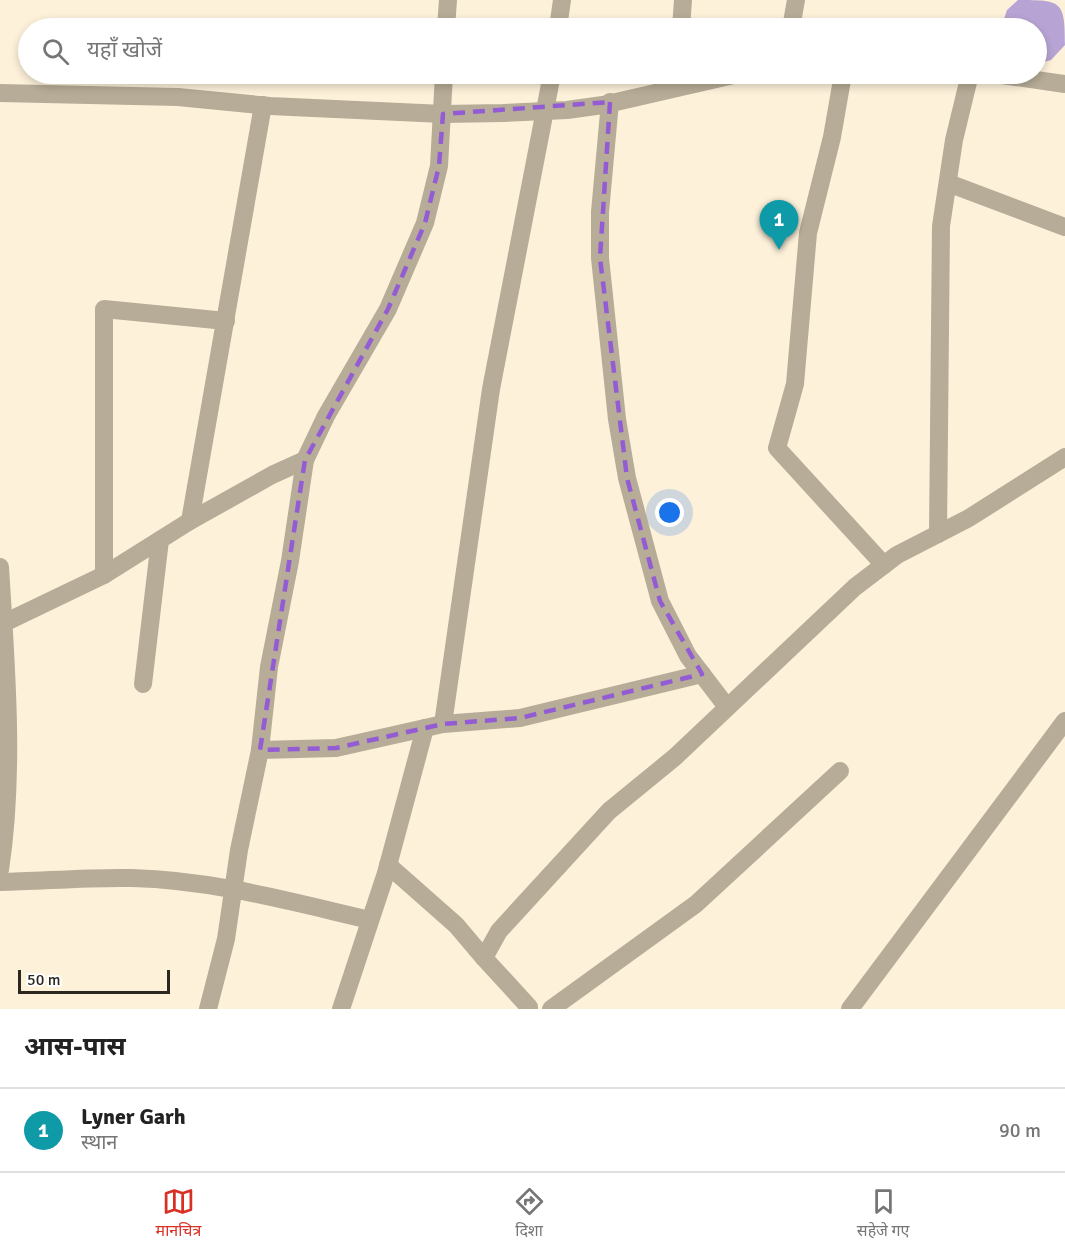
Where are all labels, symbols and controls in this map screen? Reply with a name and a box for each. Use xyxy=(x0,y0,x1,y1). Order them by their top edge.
search box xyxy=(18,18,1047,84)
icon: search xyxy=(39,35,72,68)
text: यहाँ खोजें xyxy=(87,36,162,63)
pin: 1 xyxy=(760,200,798,250)
your location xyxy=(655,498,684,527)
scale bar xyxy=(18,967,170,994)
text: 50 m xyxy=(27,970,61,990)
text: आस-पास xyxy=(24,1031,126,1063)
text: Lyner Garh xyxy=(81,1103,186,1130)
text: 1 xyxy=(38,1118,49,1143)
text: 90 m xyxy=(999,1118,1041,1143)
text: स्थान xyxy=(81,1130,117,1155)
tab: मानचित्र xyxy=(156,1185,201,1243)
tab: दिशा xyxy=(513,1185,546,1243)
tab: सहेजे गए xyxy=(857,1185,909,1243)

